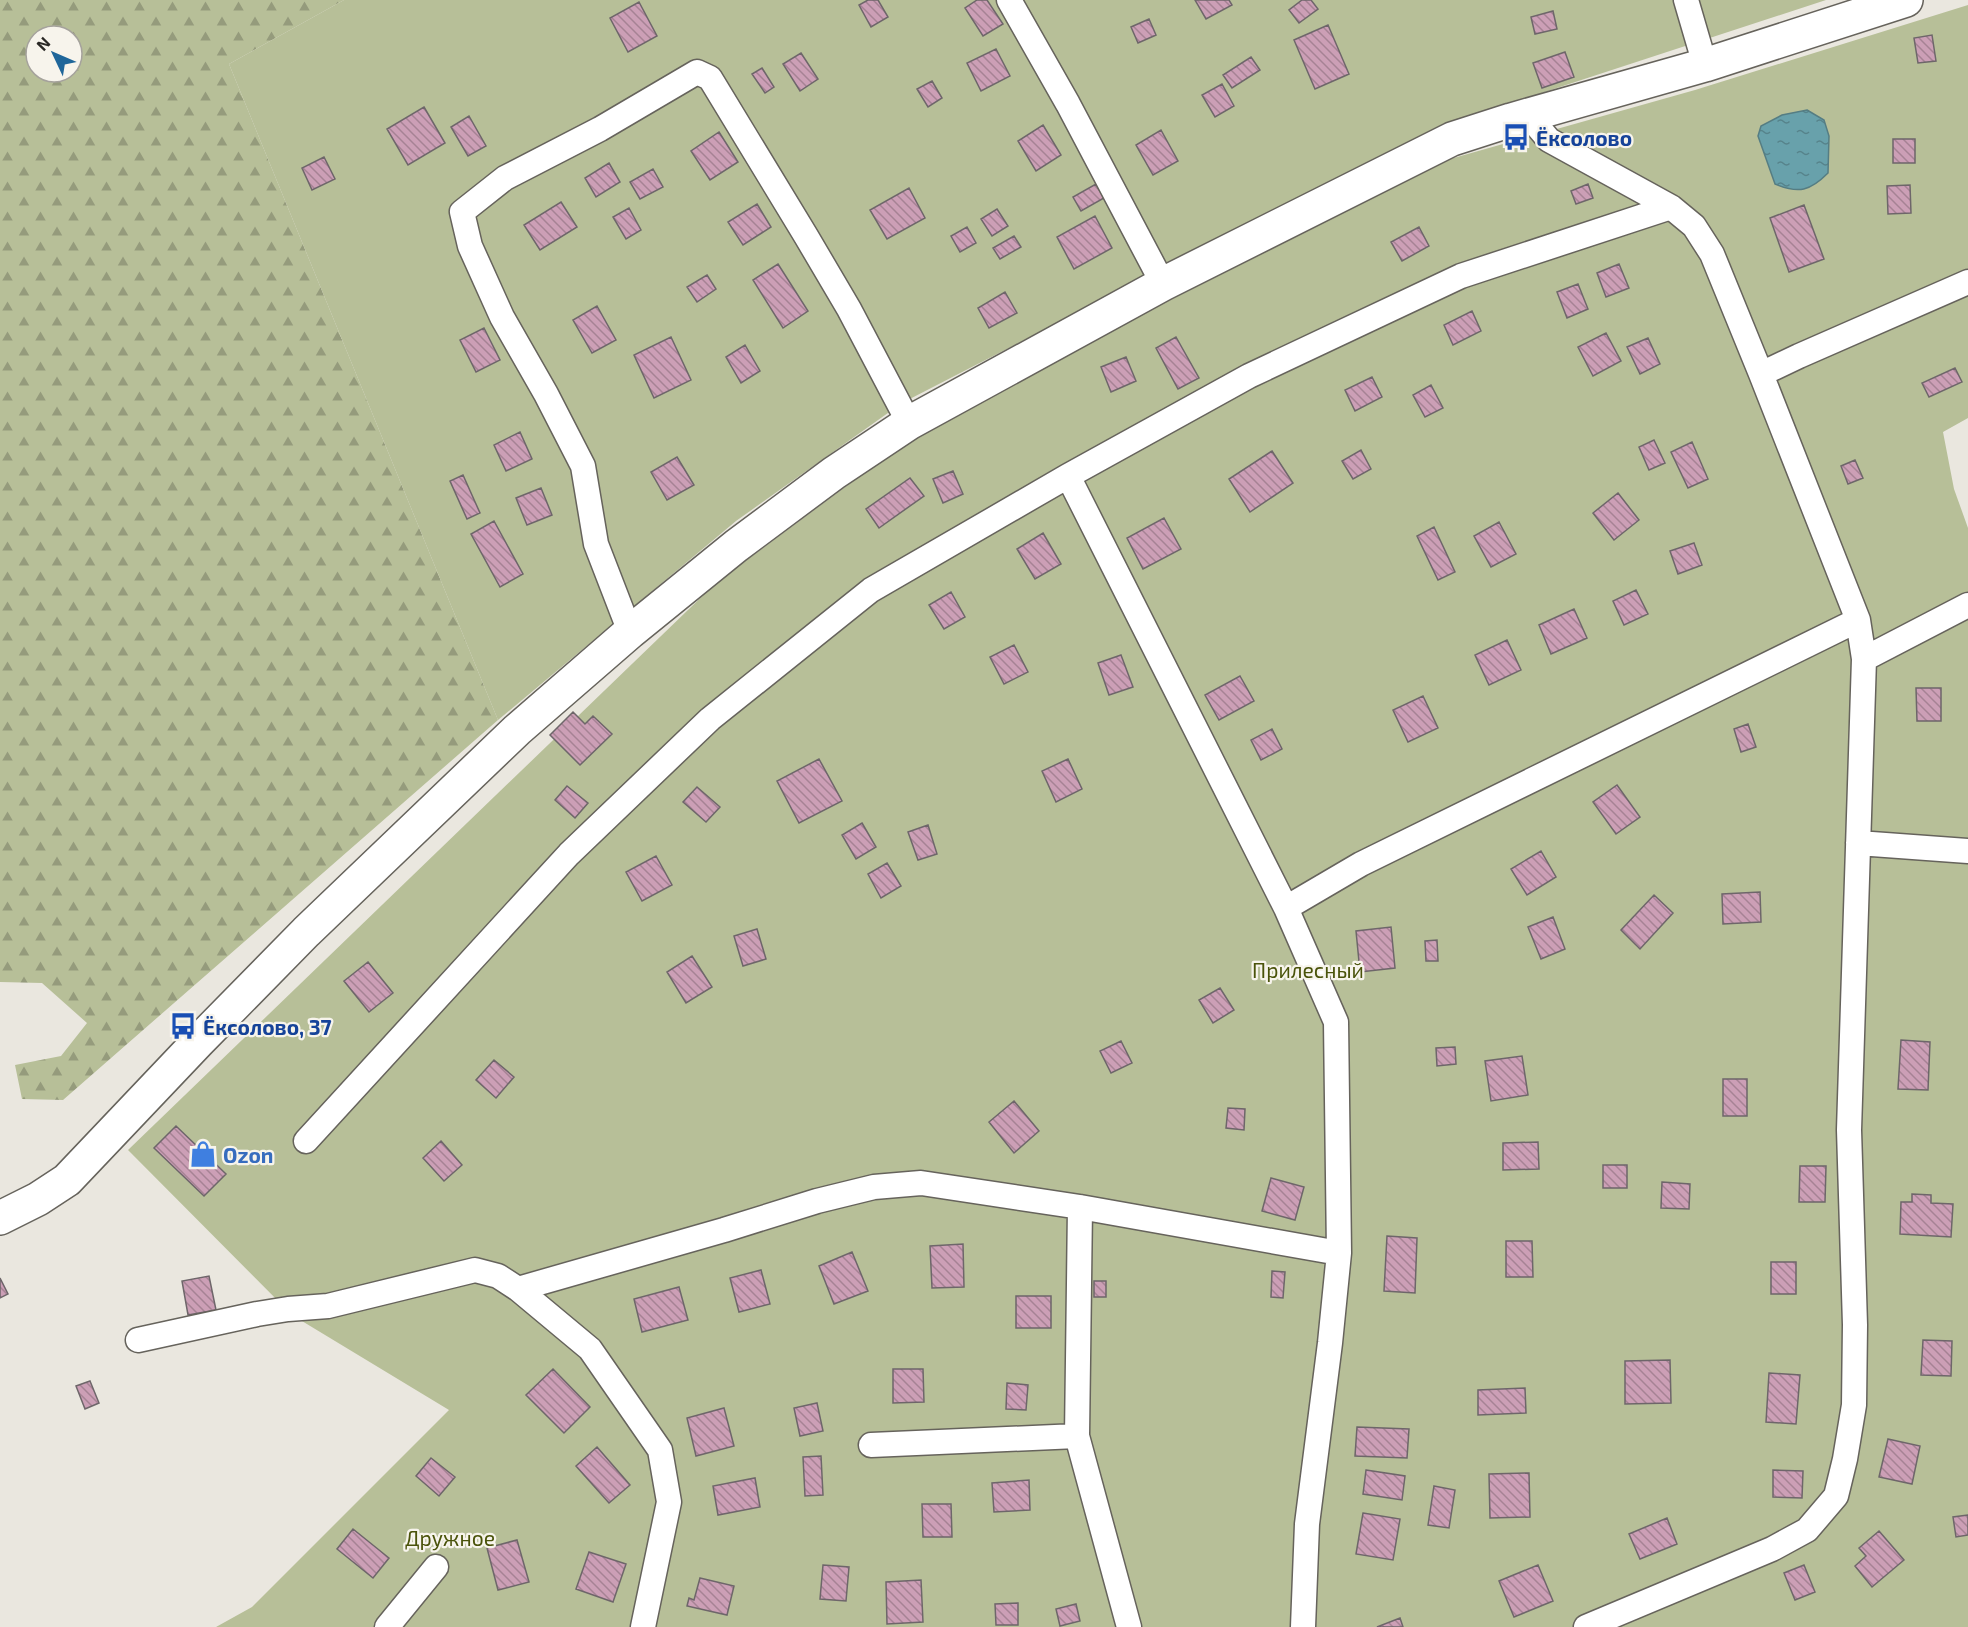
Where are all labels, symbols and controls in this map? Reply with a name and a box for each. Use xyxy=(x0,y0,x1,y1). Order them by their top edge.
north arrow xyxy=(24,24,84,84)
text: N xyxy=(32,32,54,54)
bus stop icon: Ёксолово xyxy=(1501,122,1531,152)
place label: Ёксолово xyxy=(1536,125,1632,150)
park label: Прилесный xyxy=(1252,957,1364,982)
bus stop icon: Ёксолово, 37 xyxy=(168,1011,198,1041)
place label: Ёксолово, 37 xyxy=(203,1014,332,1039)
shop icon: Ozon xyxy=(188,1139,218,1169)
place label: Ozon xyxy=(223,1142,273,1167)
park label: Дружное xyxy=(405,1525,495,1551)

